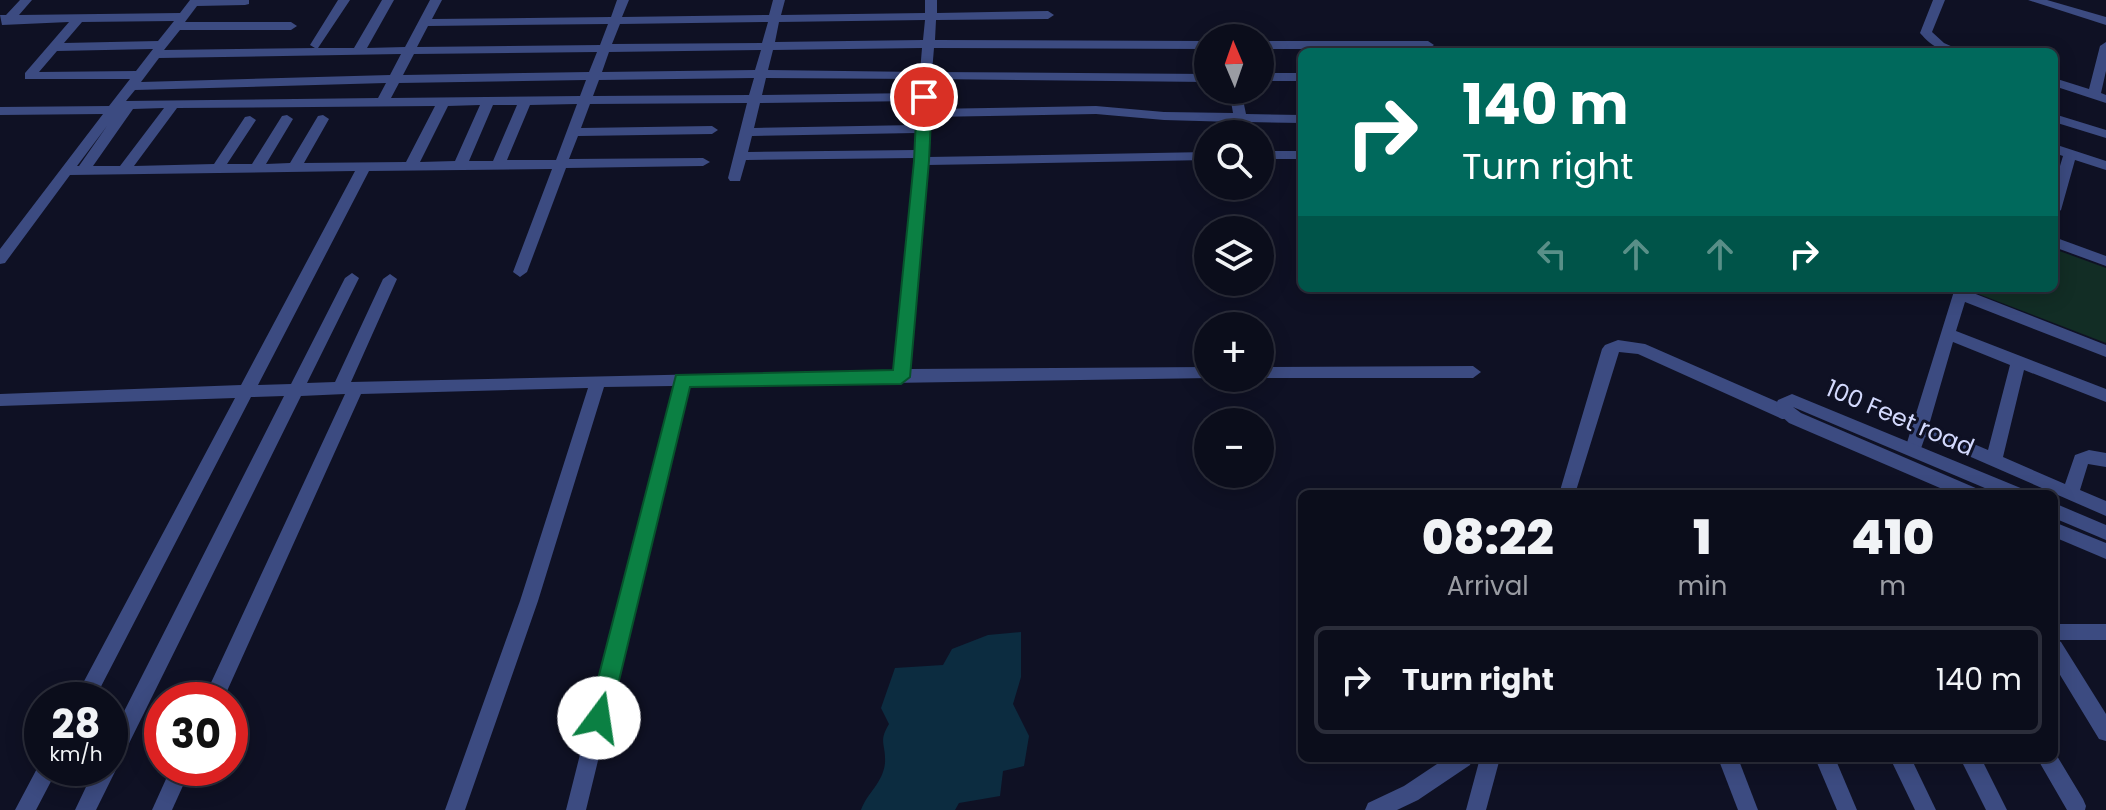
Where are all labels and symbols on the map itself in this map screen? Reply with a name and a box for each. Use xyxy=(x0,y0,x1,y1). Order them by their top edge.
north arrow xyxy=(1194,24,1274,104)
pin xyxy=(890,63,958,131)
street label: 100 Feet road xyxy=(1821,371,1979,464)
position arrow xyxy=(557,676,641,760)
speed limit sign: 30 xyxy=(144,682,248,786)

